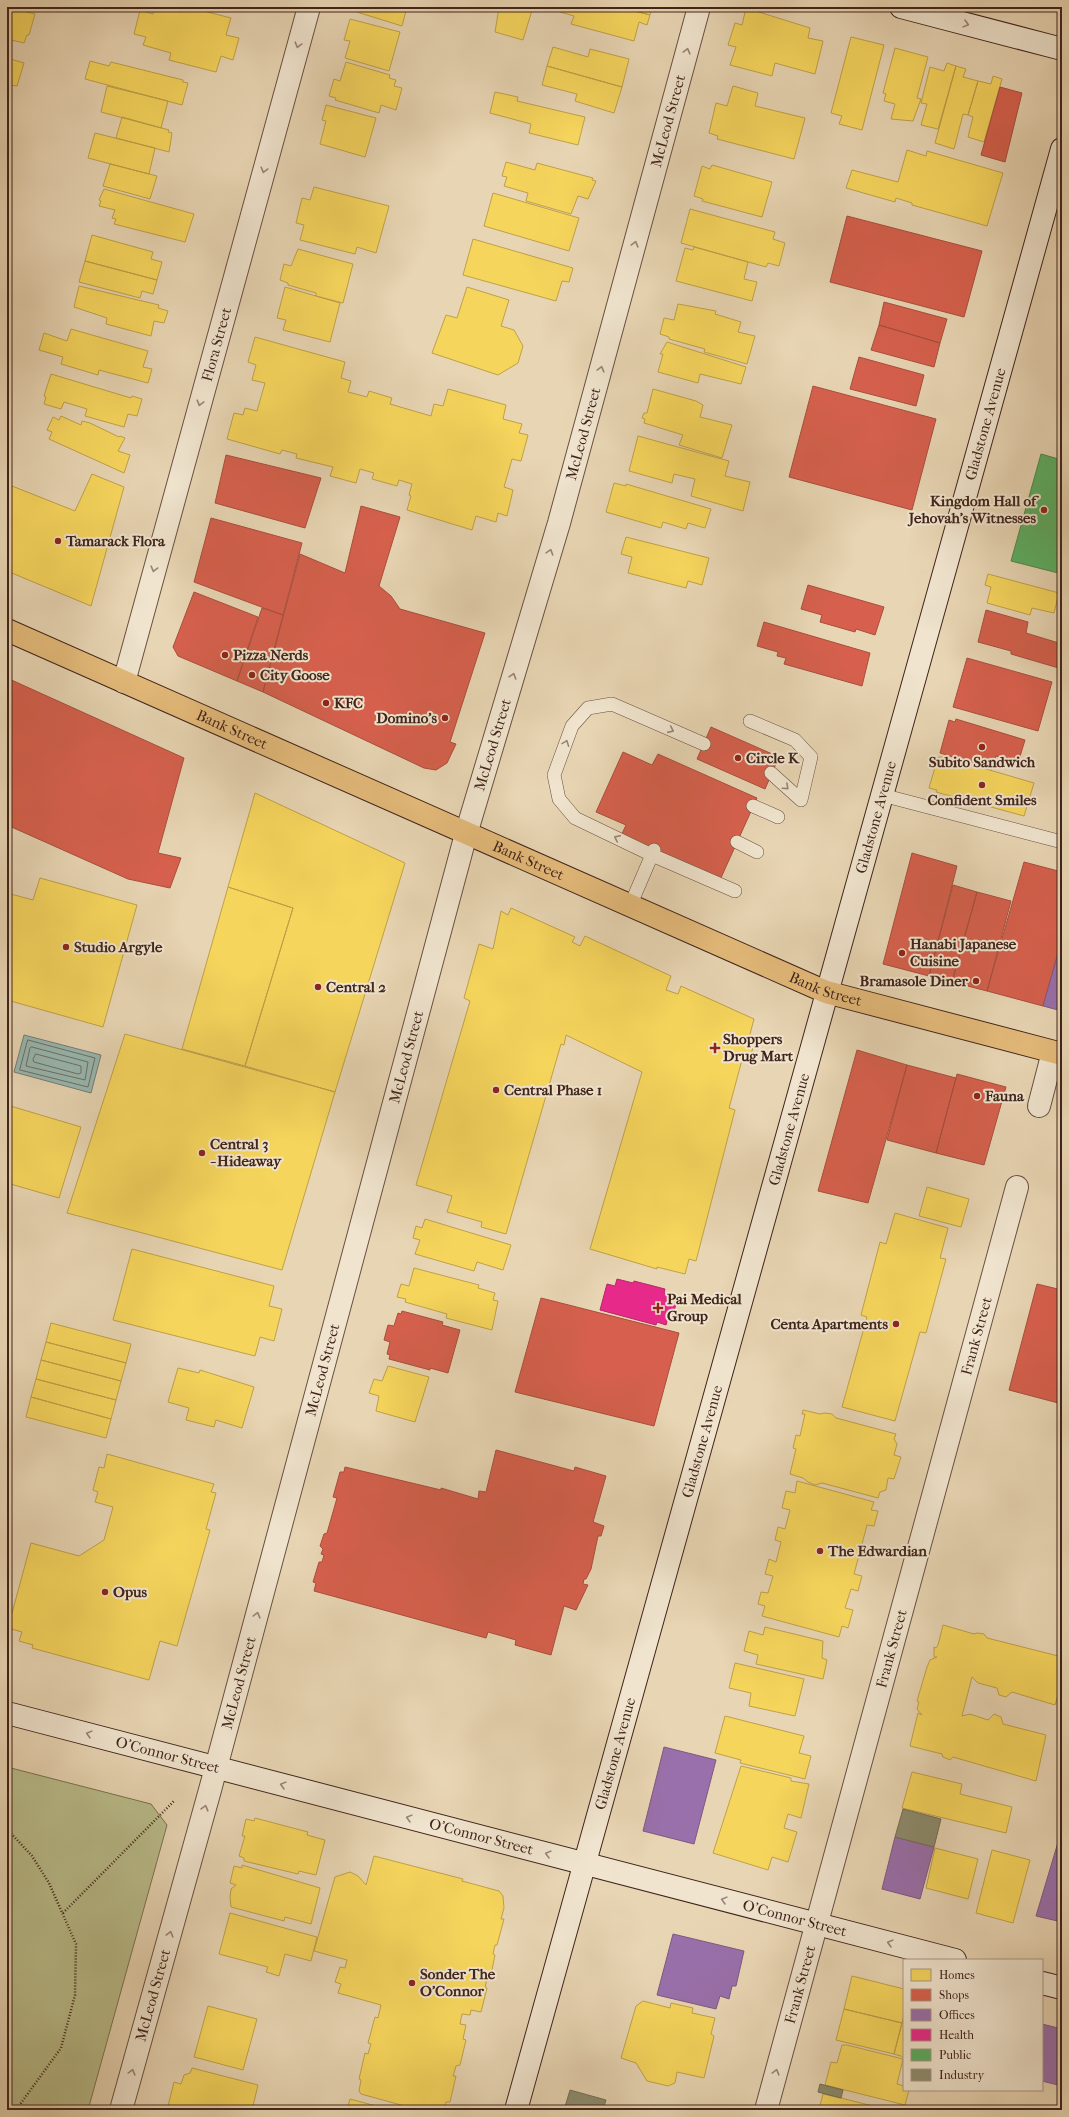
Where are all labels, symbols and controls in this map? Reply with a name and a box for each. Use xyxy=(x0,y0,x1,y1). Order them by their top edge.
one-way arrow xyxy=(962,19,969,28)
one-way arrow xyxy=(294,41,303,48)
one-way arrow xyxy=(682,48,691,55)
street label: McLeod Street xyxy=(647,72,689,169)
one-way arrow xyxy=(260,166,269,173)
one-way arrow xyxy=(630,241,638,247)
street label: Flora Street xyxy=(198,305,235,383)
street label: Gladstone Avenue xyxy=(961,365,1010,482)
one-way arrow xyxy=(596,366,604,373)
street label: McLeod Street xyxy=(562,385,605,482)
one-way arrow xyxy=(196,400,205,407)
place label: Kingdom Hall of Jehovah's Witnesses xyxy=(907,492,1040,527)
marker: Kingdom Hall of Jehovah's Witnesses xyxy=(1039,505,1049,515)
place label: Tamarack Flora xyxy=(65,532,166,550)
marker: Tamarack Flora xyxy=(53,536,63,546)
one-way arrow xyxy=(545,548,554,555)
one-way arrow xyxy=(151,566,159,573)
place label: Pizza Nerds xyxy=(233,646,309,664)
marker: Pizza Nerds xyxy=(220,650,230,660)
place label: City Goose xyxy=(260,666,330,684)
marker: City Goose xyxy=(247,670,257,680)
one-way arrow xyxy=(508,673,517,680)
place label: KFC xyxy=(334,694,363,712)
street label: McLeod Street xyxy=(470,696,515,793)
marker: KFC xyxy=(321,698,331,708)
street label: Bank Street xyxy=(194,706,271,753)
place label: Domino's xyxy=(376,709,437,727)
marker: Domino's xyxy=(440,713,450,723)
one-way arrow xyxy=(666,725,674,733)
one-way arrow xyxy=(562,739,570,746)
marker: Subito Sandwich xyxy=(977,742,987,752)
place label: Circle K xyxy=(746,749,800,767)
marker: Circle K xyxy=(733,753,743,763)
place label: Subito Sandwich xyxy=(929,753,1036,771)
street label: Gladstone Avenue xyxy=(852,758,900,875)
marker: Confident Smiles xyxy=(977,780,987,790)
one-way arrow xyxy=(781,782,789,789)
place label: Confident Smiles xyxy=(927,791,1037,809)
one-way arrow xyxy=(614,835,621,843)
street label: Bank Street xyxy=(490,837,567,884)
place label: Hanabi Japanese Cuisine xyxy=(910,935,1017,970)
place label: Studio Argyle xyxy=(74,938,163,956)
marker: Studio Argyle xyxy=(61,942,71,952)
marker: Hanabi Japanese Cuisine xyxy=(897,948,907,958)
street label: Bank Street xyxy=(786,968,864,1010)
place label: Bramasole Diner xyxy=(860,972,969,990)
marker: Bramasole Diner xyxy=(971,976,981,986)
place label: Central 2 xyxy=(326,978,386,996)
marker: Central 2 xyxy=(313,982,323,992)
street label: McLeod Street xyxy=(385,1008,427,1105)
place label: Shoppers Drug Mart xyxy=(723,1030,794,1065)
marker: Shoppers Drug Mart xyxy=(710,1043,720,1053)
street label: Gladstone Avenue xyxy=(765,1070,813,1188)
place label: Central Phase 1 xyxy=(504,1081,602,1099)
marker: Central Phase 1 xyxy=(491,1085,501,1095)
place label: Fauna xyxy=(984,1087,1025,1105)
marker: Fauna xyxy=(972,1091,982,1101)
place label: Central 3 - Hideaway xyxy=(210,1135,282,1170)
marker: Central 3 - Hideaway xyxy=(197,1148,207,1158)
place label: Pai Medical Group xyxy=(667,1290,743,1325)
street label: Frank Street xyxy=(957,1294,996,1377)
marker: Pai Medical Group xyxy=(652,1302,664,1314)
place label: Centa Apartments xyxy=(770,1315,888,1333)
marker: Centa Apartments xyxy=(891,1319,901,1329)
street label: McLeod Street xyxy=(301,1321,344,1418)
street label: Gladstone Avenue xyxy=(678,1383,727,1500)
place label: The Edwardian xyxy=(827,1542,927,1560)
marker: The Edwardian xyxy=(815,1546,825,1556)
place label: Opus xyxy=(113,1583,148,1601)
marker: Opus xyxy=(100,1587,110,1597)
street label: Frank Street xyxy=(872,1607,911,1690)
one-way arrow xyxy=(252,1612,261,1619)
street label: McLeod Street xyxy=(218,1634,260,1731)
street label: Gladstone Avenue xyxy=(591,1695,640,1812)
one-way arrow xyxy=(86,1731,92,1739)
street label: O'Connor Street xyxy=(114,1733,222,1777)
one-way arrow xyxy=(279,1781,286,1790)
one-way arrow xyxy=(200,1805,209,1812)
one-way arrow xyxy=(405,1814,412,1822)
street label: O'Connor Street xyxy=(427,1814,536,1859)
one-way arrow xyxy=(545,1850,552,1859)
one-way arrow xyxy=(721,1896,727,1904)
street label: O'Connor Street xyxy=(741,1896,849,1941)
one-way arrow xyxy=(165,1930,174,1937)
one-way arrow xyxy=(887,1939,894,1948)
street label: Frank Street xyxy=(781,1943,820,2026)
street label: McLeod Street xyxy=(131,1946,174,2044)
legend xyxy=(903,1959,1043,2091)
place label: Sonder The O'Connor xyxy=(420,1965,496,2000)
text: Homes xyxy=(939,1968,975,1982)
marker: Sonder The O'Connor xyxy=(407,1978,417,1988)
text: Shops xyxy=(939,1988,969,2002)
text: Offices xyxy=(939,2008,975,2022)
text: Health xyxy=(939,2028,974,2042)
text: Public xyxy=(939,2048,971,2062)
text: Industry xyxy=(939,2068,985,2082)
one-way arrow xyxy=(127,2069,136,2076)
one-way arrow xyxy=(772,2069,780,2076)

